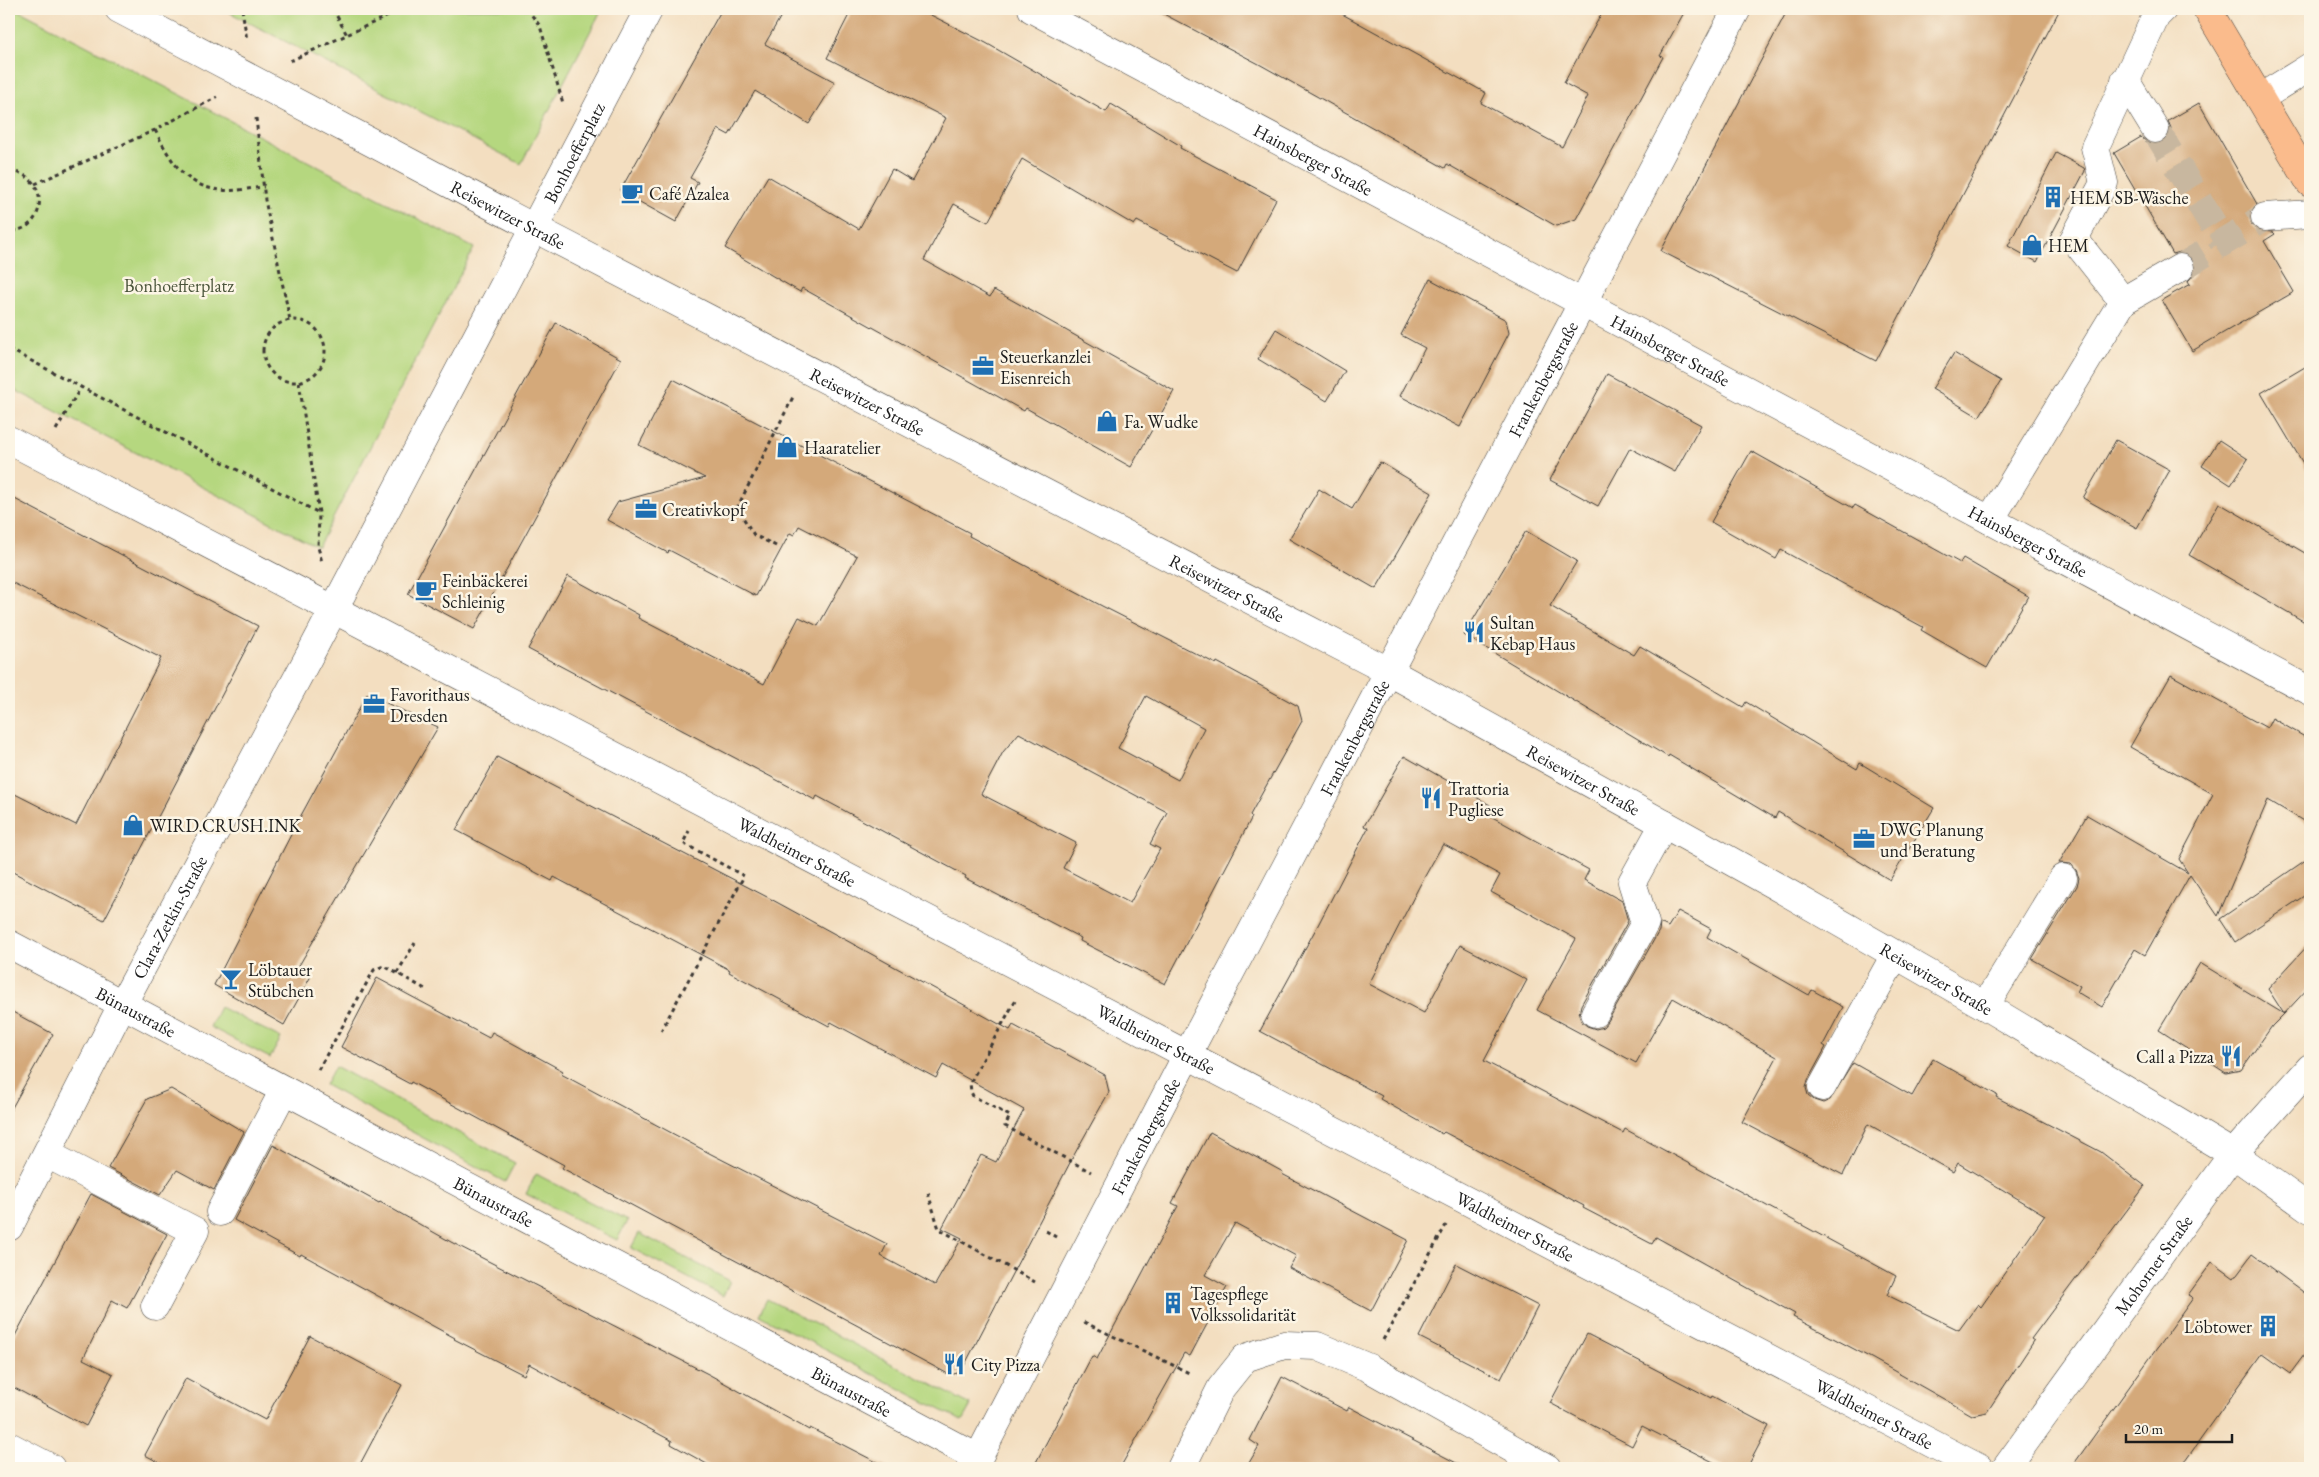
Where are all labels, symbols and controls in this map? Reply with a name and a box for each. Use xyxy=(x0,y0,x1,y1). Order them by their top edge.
street label: Bonhoefferplatz xyxy=(538,98,610,207)
street label: Hainsberger Straße xyxy=(1250,118,1377,200)
street label: Reisewitzer Straße xyxy=(447,175,569,254)
cafe icon: Café Azalea xyxy=(619,180,645,206)
place label: Café Azalea xyxy=(649,182,730,205)
building icon: HEM SB-Wäsche xyxy=(2040,184,2066,210)
place label: HEM SB-Wäsche xyxy=(2070,186,2188,209)
shop icon: HEM xyxy=(2019,232,2045,258)
place label: HEM xyxy=(2048,234,2089,257)
park label: Bonhoefferplatz xyxy=(124,274,234,297)
street label: Hainsberger Straße xyxy=(1607,309,1734,391)
street label: Frankenbergstraße xyxy=(1503,317,1582,441)
place label: Steuerkanzlei Eisenreich xyxy=(1000,345,1092,389)
office icon: Steuerkanzlei Eisenreich xyxy=(970,353,996,379)
street label: Reisewitzer Straße xyxy=(806,362,929,440)
shop icon: Fa. Wudke xyxy=(1094,408,1120,434)
place label: Fa. Wudke xyxy=(1124,410,1198,433)
shop icon: Haaratelier xyxy=(774,434,800,460)
place label: Haaratelier xyxy=(804,436,881,459)
office icon: Creativkopf xyxy=(633,496,659,522)
place label: Creativkopf xyxy=(662,498,748,521)
street label: Hainsberger Straße xyxy=(1965,499,2092,582)
street label: Reisewitzer Straße xyxy=(1166,548,1288,627)
place label: Feinbäckerei Schleinig xyxy=(442,569,529,613)
cafe icon: Feinbäckerei Schleinig xyxy=(413,577,439,603)
place label: Sultan Kebap Haus xyxy=(1490,611,1576,655)
restaurant icon: Sultan Kebap Haus xyxy=(1461,619,1487,645)
street label: Frankenbergstraße xyxy=(1314,675,1394,799)
place label: Favorithaus Dresden xyxy=(390,683,470,727)
office icon: Favorithaus Dresden xyxy=(361,691,387,717)
street label: Reisewitzer Straße xyxy=(1523,739,1644,820)
place label: Trattoria Pugliese xyxy=(1448,777,1510,821)
restaurant icon: Trattoria Pugliese xyxy=(1418,785,1444,811)
street label: Waldheimer Straße xyxy=(734,811,860,892)
shop icon: WIRD.CRUSH.INK xyxy=(120,812,146,838)
place label: WIRD.CRUSH.INK xyxy=(150,814,301,837)
place label: DWG Planung und Beratung xyxy=(1880,818,1983,862)
office icon: DWG Planung und Beratung xyxy=(1851,826,1877,852)
street label: Clara-Zetkin-Straße xyxy=(127,851,212,983)
street label: Reisewitzer Straße xyxy=(1876,937,1997,1020)
place label: Löbtauer Stübchen xyxy=(248,958,314,1002)
bar icon: Löbtauer Stübchen xyxy=(218,966,244,992)
street label: Bünaustraße xyxy=(92,981,180,1042)
street label: Waldheimer Straße xyxy=(1093,998,1219,1079)
restaurant icon: Call a Pizza xyxy=(2218,1043,2244,1069)
place label: Call a Pizza xyxy=(2136,1045,2215,1068)
street label: Frankenbergstraße xyxy=(1105,1074,1185,1198)
street label: Bünaustraße xyxy=(450,1171,538,1232)
street label: Waldheimer Straße xyxy=(1452,1186,1578,1266)
street label: Mohorner Straße xyxy=(2109,1210,2197,1319)
place label: Tagespflege Volkssolidarität xyxy=(1190,1282,1296,1326)
building icon: Tagespflege Volkssolidarität xyxy=(1160,1290,1186,1316)
building icon: Löbtower xyxy=(2255,1313,2281,1339)
place label: Löbtower xyxy=(2184,1315,2252,1338)
restaurant icon: City Pizza xyxy=(941,1351,967,1377)
place label: City Pizza xyxy=(971,1353,1041,1376)
street label: Bünaustraße xyxy=(808,1360,896,1422)
street label: Waldheimer Straße xyxy=(1811,1373,1937,1454)
scale bar xyxy=(2126,1412,2233,1444)
text: 20 m xyxy=(2134,1419,2163,1438)

